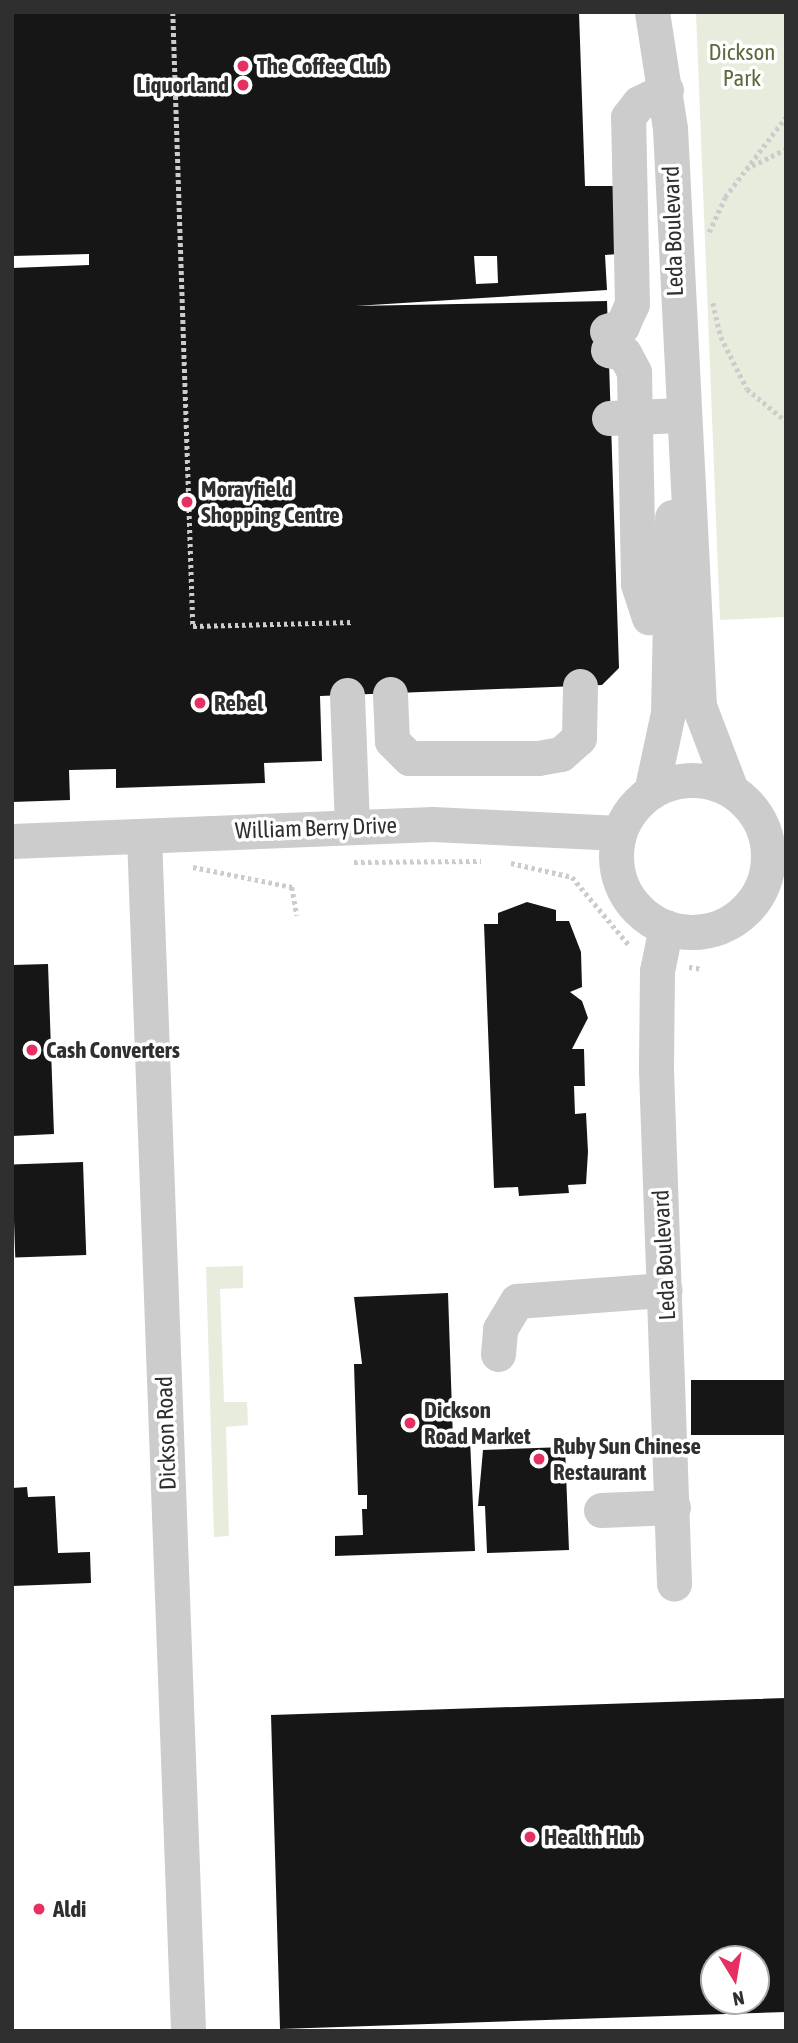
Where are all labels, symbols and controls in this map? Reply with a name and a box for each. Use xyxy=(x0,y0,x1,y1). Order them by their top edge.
park label: Dickson Park xyxy=(709,38,775,92)
place label: The Coffee Club xyxy=(257,52,387,80)
marker: The Coffee Club xyxy=(235,58,251,74)
place label: Liquorland xyxy=(136,71,229,99)
marker: Liquorland xyxy=(235,77,251,93)
street label: Leda Boulevard xyxy=(657,165,689,297)
place label: Morayfield Shopping Centre xyxy=(201,475,340,529)
marker: Morayfield Shopping Centre xyxy=(179,494,195,510)
place label: Rebel xyxy=(214,689,263,717)
marker: Rebel xyxy=(192,695,208,711)
street label: William Berry Drive xyxy=(235,811,397,845)
place label: Cash Converters xyxy=(46,1036,180,1064)
marker: Cash Converters xyxy=(24,1042,40,1058)
street label: Leda Boulevard xyxy=(647,1189,681,1321)
street label: Dickson Road xyxy=(150,1376,182,1490)
place label: Dickson Road Market xyxy=(424,1396,531,1450)
marker: Dickson Road Market xyxy=(402,1415,418,1431)
place label: Ruby Sun Chinese Restaurant xyxy=(553,1432,701,1486)
marker: Ruby Sun Chinese Restaurant xyxy=(531,1451,547,1467)
place label: Health Hub xyxy=(544,1823,641,1851)
marker: Health Hub xyxy=(522,1829,538,1845)
place label: Aldi xyxy=(53,1895,86,1923)
marker: Aldi xyxy=(31,1901,47,1917)
north arrow xyxy=(700,1945,770,2015)
text: N xyxy=(731,1987,746,2011)

